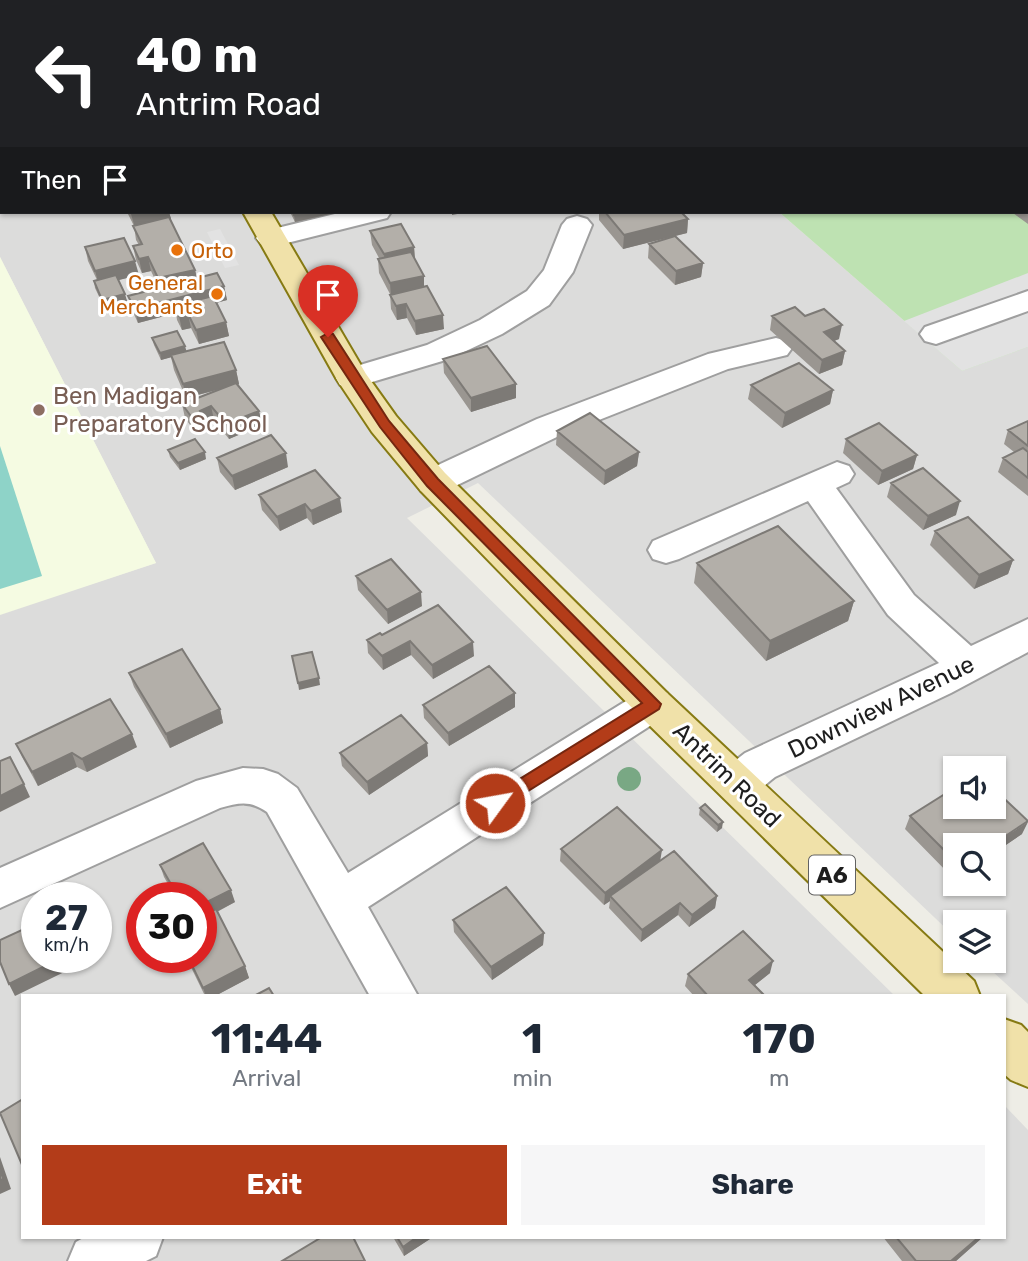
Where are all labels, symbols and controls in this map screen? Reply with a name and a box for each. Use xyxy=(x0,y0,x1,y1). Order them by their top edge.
text: 40 m xyxy=(136,26,258,84)
icon: left xyxy=(21,28,112,119)
text: Antrim Road xyxy=(136,85,321,123)
icon: arrive xyxy=(96,161,134,199)
text: Then xyxy=(21,165,82,196)
place label: Orto xyxy=(191,238,233,263)
marker: Orto xyxy=(169,242,185,258)
pin xyxy=(298,265,358,337)
place label: General Merchants xyxy=(99,270,203,319)
icon: arrive xyxy=(309,276,347,314)
marker: General Merchants xyxy=(209,286,225,302)
place label: Ben Madigan Preparatory School xyxy=(53,382,267,438)
marker: Ben Madigan Preparatory School xyxy=(31,402,47,418)
street label: Downview Avenue xyxy=(783,650,979,764)
street label: Antrim Road xyxy=(667,717,787,833)
map controls xyxy=(943,756,1006,973)
button: sound xyxy=(943,756,1006,819)
position arrow xyxy=(458,766,532,840)
button: search xyxy=(943,833,1006,896)
road number: A6 xyxy=(809,856,855,894)
speed limit sign: 30 xyxy=(126,882,217,973)
text: 27 xyxy=(45,897,88,939)
button: layers xyxy=(943,910,1006,973)
text: km/h xyxy=(44,934,89,956)
text: 11:44 xyxy=(211,1014,322,1064)
text: 1 xyxy=(522,1014,543,1064)
text: 170 xyxy=(742,1014,816,1064)
text: Arrival xyxy=(232,1064,301,1092)
text: min xyxy=(512,1064,552,1092)
text: m xyxy=(769,1064,789,1092)
button: Exit xyxy=(42,1145,507,1225)
button: Share xyxy=(521,1145,985,1225)

